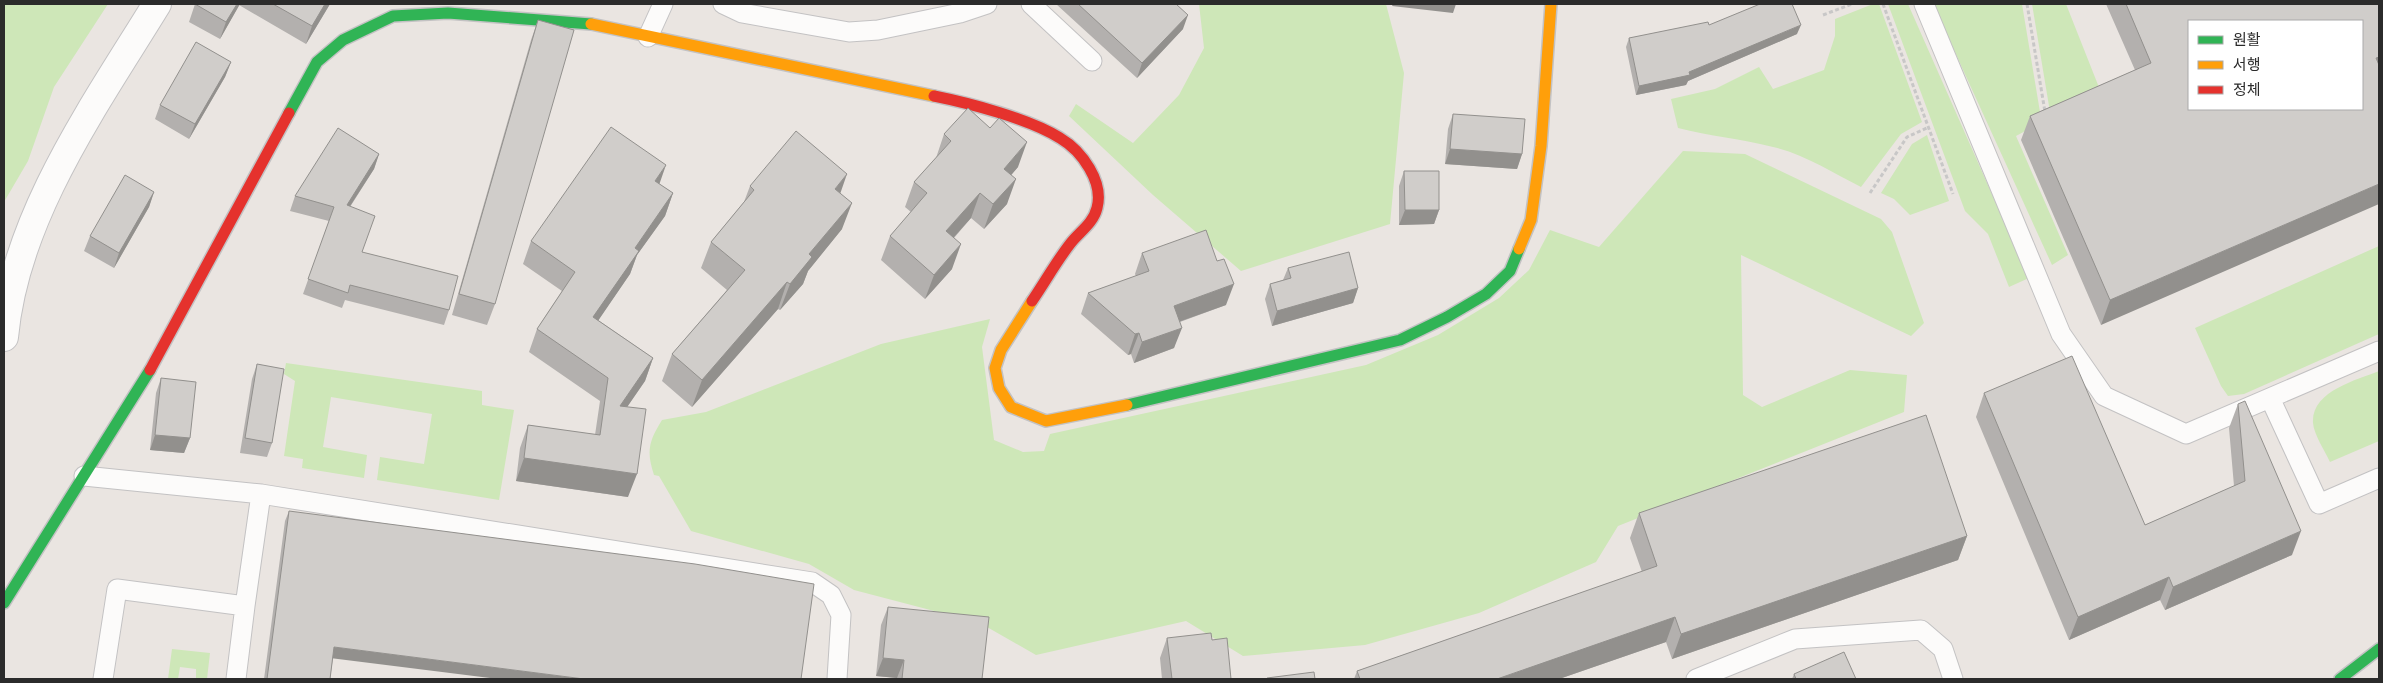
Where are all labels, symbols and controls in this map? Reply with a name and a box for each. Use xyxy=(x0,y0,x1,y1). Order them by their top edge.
legend xyxy=(2188,20,2363,110)
text: 원활 xyxy=(2233,29,2261,50)
text: 서행 xyxy=(2233,54,2261,75)
text: 정체 xyxy=(2233,79,2261,100)

